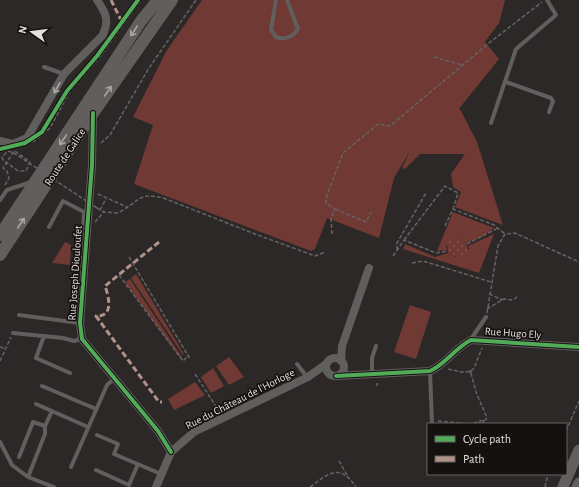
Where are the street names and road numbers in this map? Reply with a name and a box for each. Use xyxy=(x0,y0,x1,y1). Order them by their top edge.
street label: Route de Galice xyxy=(42,126,88,188)
street label: Rue Joseph Diouloufet xyxy=(66,225,84,321)
street label: Rue Hugo Ely xyxy=(484,326,542,340)
street label: Rue du Château de l'Horloge xyxy=(184,367,296,431)

